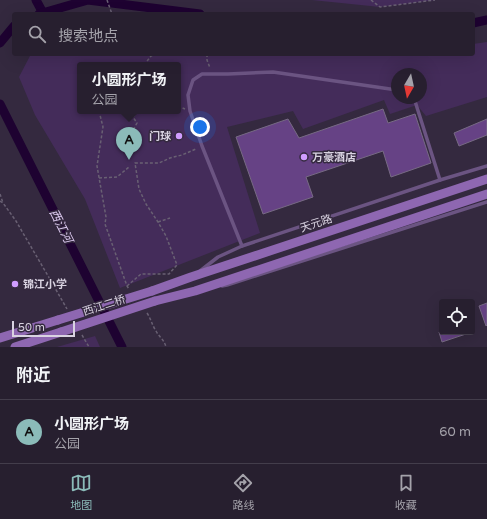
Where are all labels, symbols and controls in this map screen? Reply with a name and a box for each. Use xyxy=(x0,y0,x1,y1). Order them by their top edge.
search box xyxy=(12,12,475,56)
icon: search xyxy=(26,23,48,45)
text: 搜索地点 xyxy=(58,27,118,45)
popup xyxy=(77,62,181,114)
north arrow xyxy=(391,68,427,104)
text: 小圆形广场 xyxy=(91,71,167,89)
text: 公园 xyxy=(91,92,118,108)
your location xyxy=(190,117,210,137)
pin: A xyxy=(116,127,142,160)
place label: 门球 xyxy=(149,130,171,143)
marker: 门球 xyxy=(174,131,184,141)
place label: 万豪酒店 xyxy=(312,151,356,164)
marker: 万豪酒店 xyxy=(299,152,309,162)
water label: 西江河 xyxy=(47,207,76,247)
street label: 天元路 xyxy=(298,212,334,235)
place label: 锦江小学 xyxy=(23,278,67,291)
marker: 锦江小学 xyxy=(10,279,20,289)
street label: 西江二桥 xyxy=(81,292,127,318)
map controls xyxy=(439,299,475,335)
button: locate xyxy=(439,299,475,335)
scale bar xyxy=(12,319,75,338)
text: 50 m xyxy=(18,321,45,334)
text: 附近 xyxy=(16,365,50,386)
text: 小圆形广场 xyxy=(54,415,129,433)
text: A xyxy=(24,424,34,440)
text: 60 m xyxy=(439,424,471,440)
text: 公园 xyxy=(54,436,80,452)
tab: 地图 xyxy=(70,472,92,512)
tab: 路线 xyxy=(232,472,254,512)
tab: 收藏 xyxy=(395,472,417,512)

